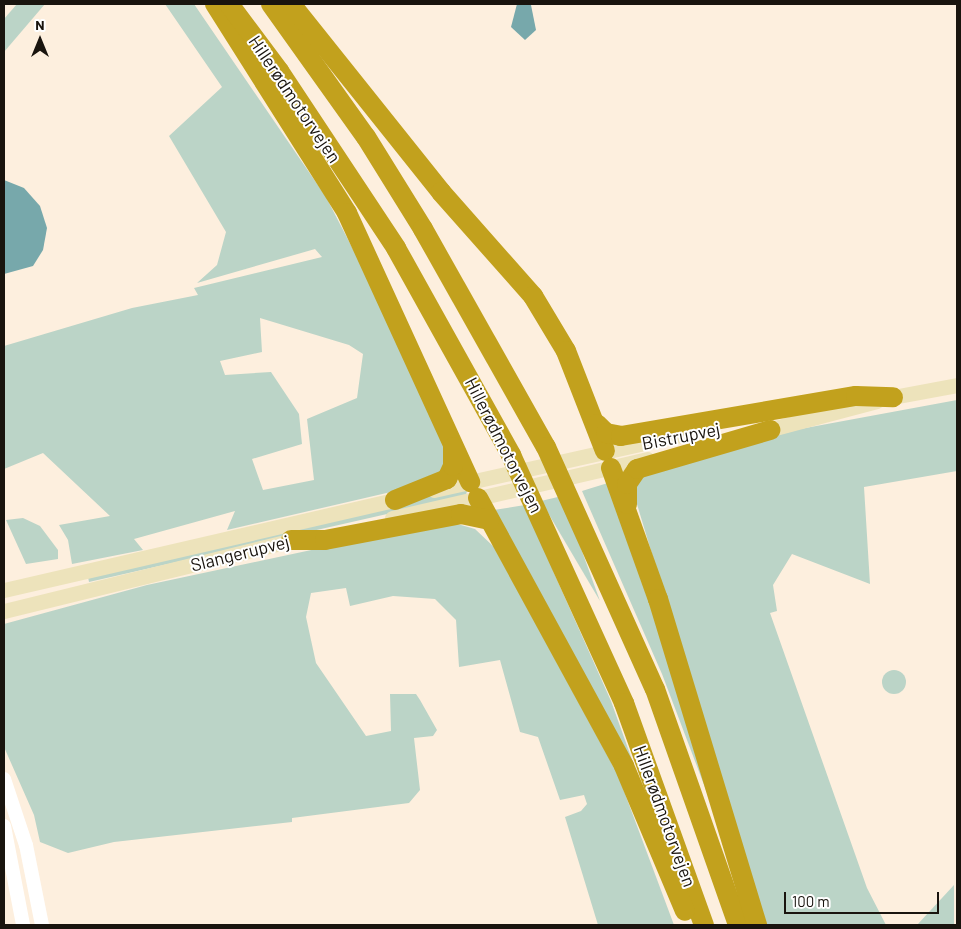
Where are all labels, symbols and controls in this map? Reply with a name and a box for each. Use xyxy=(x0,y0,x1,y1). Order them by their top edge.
north arrow xyxy=(15,15,65,65)
text: N xyxy=(35,16,45,33)
street label: Hillerødmotorvejen xyxy=(244,31,346,167)
street label: Hillerødmotorvejen xyxy=(461,374,547,516)
street label: Bistrupvej xyxy=(640,418,722,454)
street label: Slangerupvej xyxy=(188,530,292,576)
street label: Hillerødmotorvejen xyxy=(629,742,701,890)
scale bar xyxy=(786,882,941,914)
text: 100 m xyxy=(792,892,830,910)

